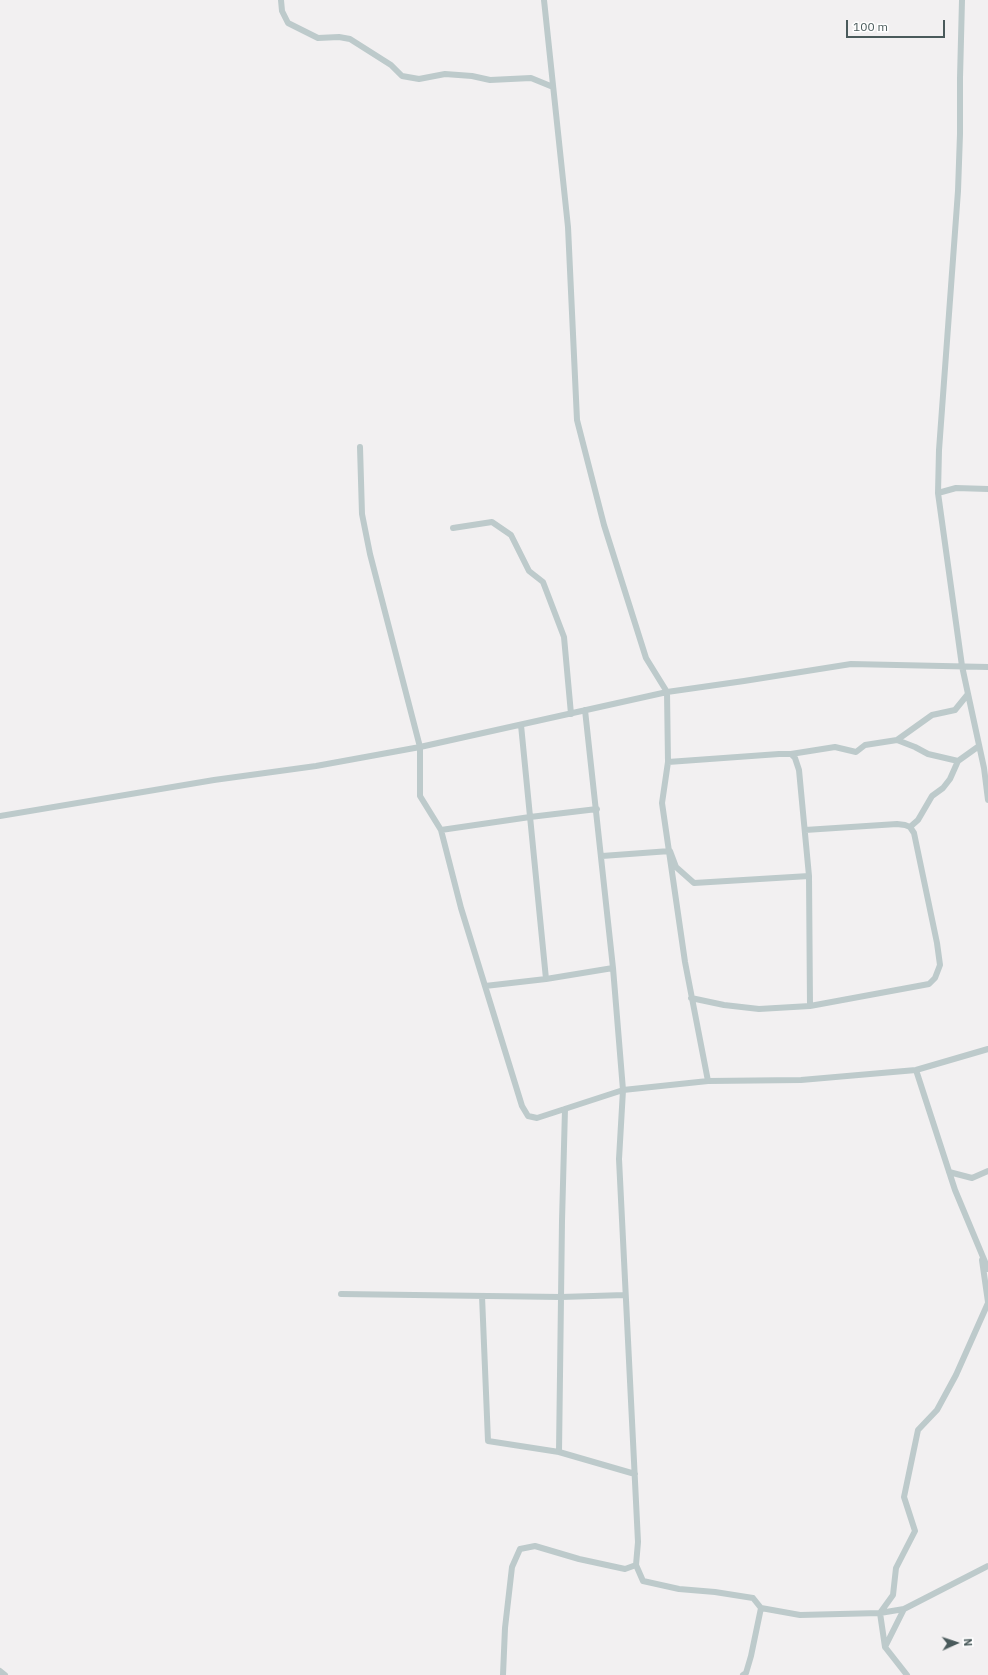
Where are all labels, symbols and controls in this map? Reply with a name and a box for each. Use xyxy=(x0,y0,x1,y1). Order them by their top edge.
scale bar xyxy=(848,12,947,38)
text: 100 m xyxy=(853,19,888,34)
north arrow xyxy=(936,1623,976,1663)
text: N xyxy=(961,1638,975,1647)

